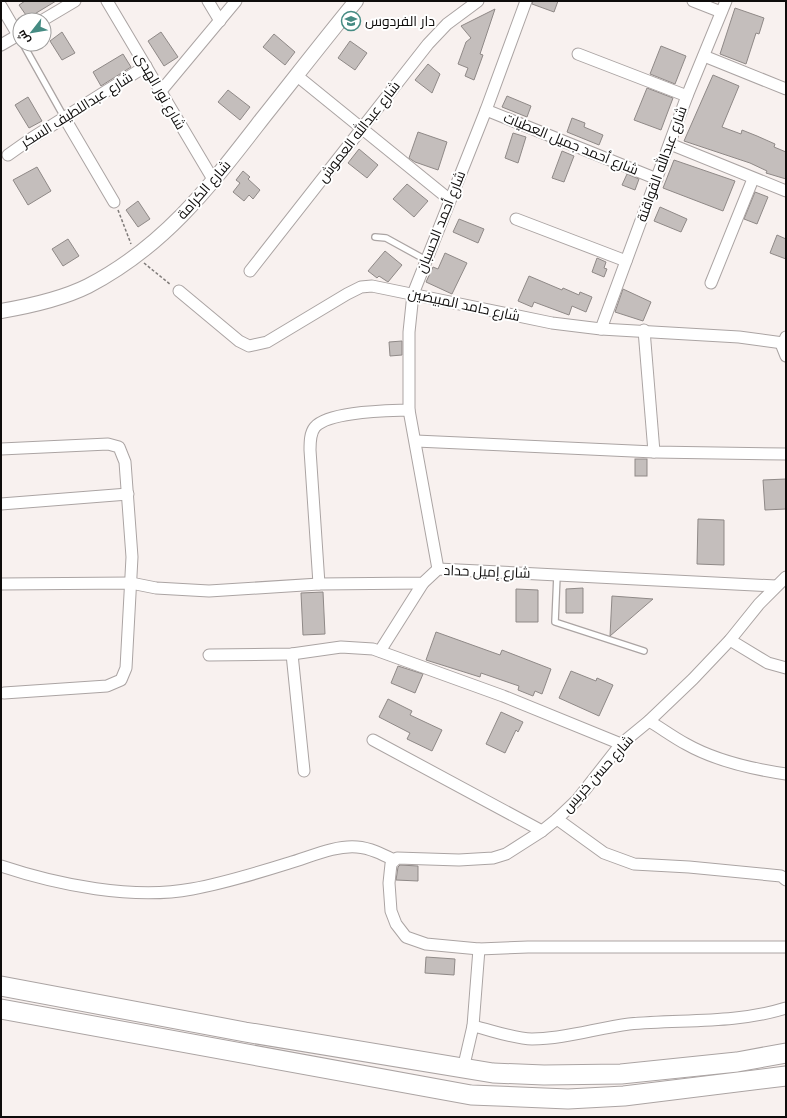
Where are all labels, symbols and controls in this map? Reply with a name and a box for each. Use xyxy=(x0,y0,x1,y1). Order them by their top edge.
school or university icon: دار الفردوس xyxy=(340,10,362,32)
north arrow xyxy=(12,12,52,52)
place label: دار الفردوس xyxy=(365,13,435,30)
text: ش xyxy=(15,27,33,46)
street label: شارع نور الهدى xyxy=(131,49,189,133)
street label: شارع عبداللطيف السكر xyxy=(17,69,136,152)
street label: شارع عبدالله العموش xyxy=(313,77,404,186)
street label: شارع عبدالله القواقنة xyxy=(632,103,691,224)
street label: شارع أحمد جميل العطيات xyxy=(501,108,641,179)
street label: شارع الكرامة xyxy=(174,157,234,223)
street label: شارع أحمد الحسبان xyxy=(412,168,469,276)
street label: شارع حامد المبيضين xyxy=(407,285,521,325)
street label: شارع إميل حداد xyxy=(443,562,531,582)
street label: شارع حسن خريس xyxy=(559,732,637,816)

